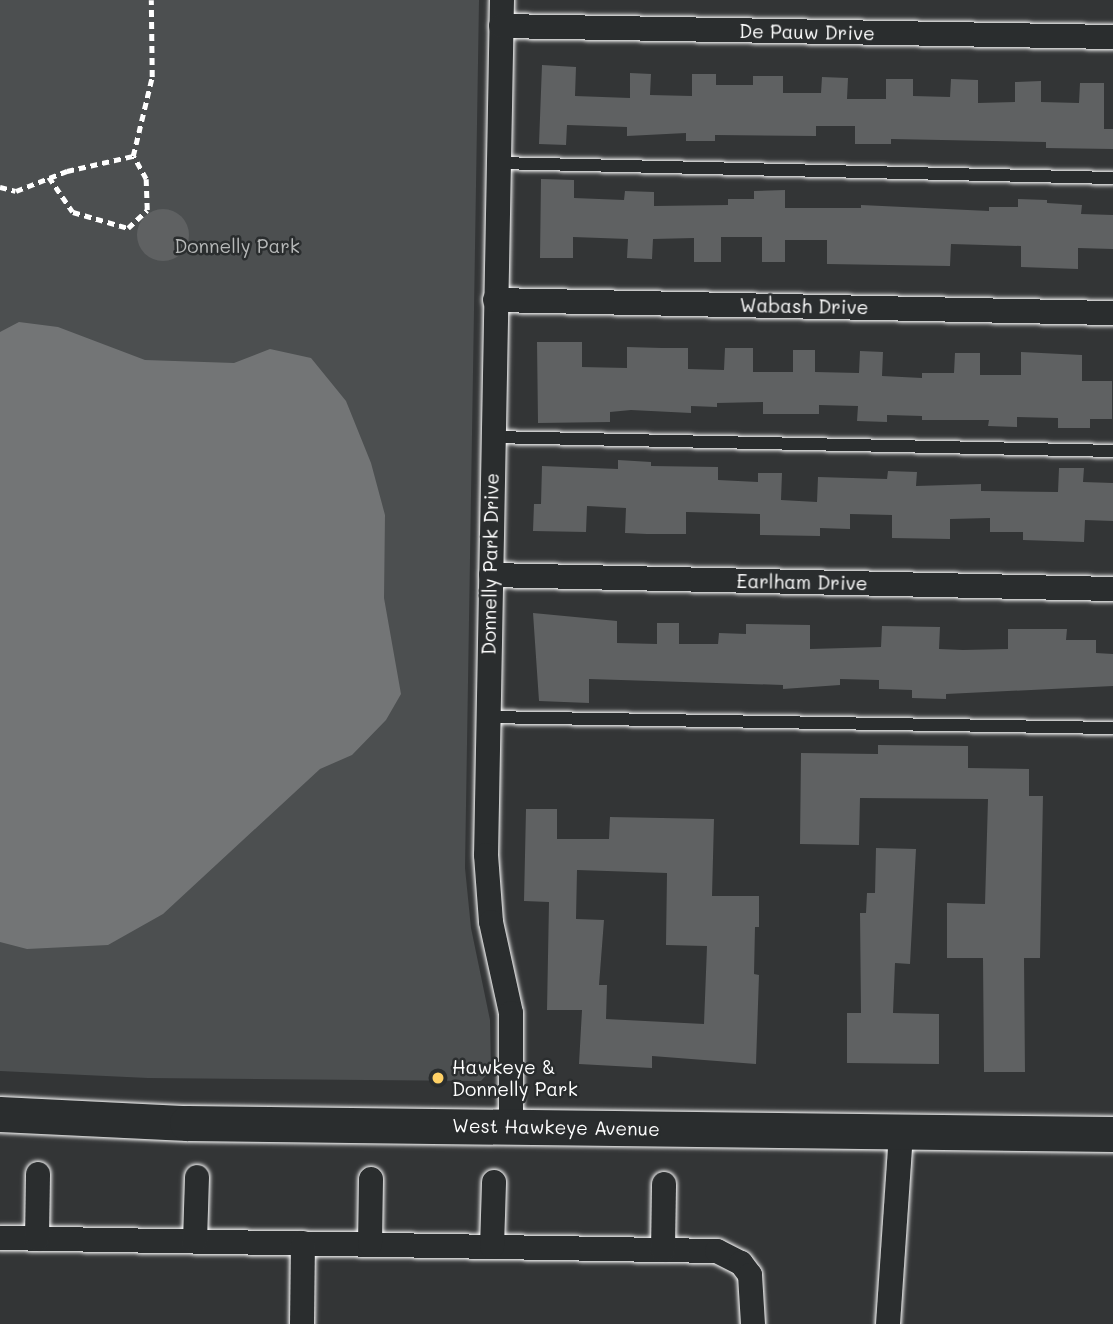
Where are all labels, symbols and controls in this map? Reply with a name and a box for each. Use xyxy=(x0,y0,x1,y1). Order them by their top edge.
street label: De Pauw Drive xyxy=(739,19,875,45)
park label: Donnelly Park xyxy=(174,235,300,257)
street label: Wabash Drive xyxy=(739,293,869,319)
street label: Donnelly Park Drive xyxy=(477,473,503,655)
street label: Earlham Drive xyxy=(736,569,868,595)
place label: Hawkeye & Donnelly Park xyxy=(452,1056,578,1100)
marker: Hawkeye & Donnelly Park xyxy=(430,1070,446,1086)
street label: West Hawkeye Avenue xyxy=(452,1114,660,1140)

